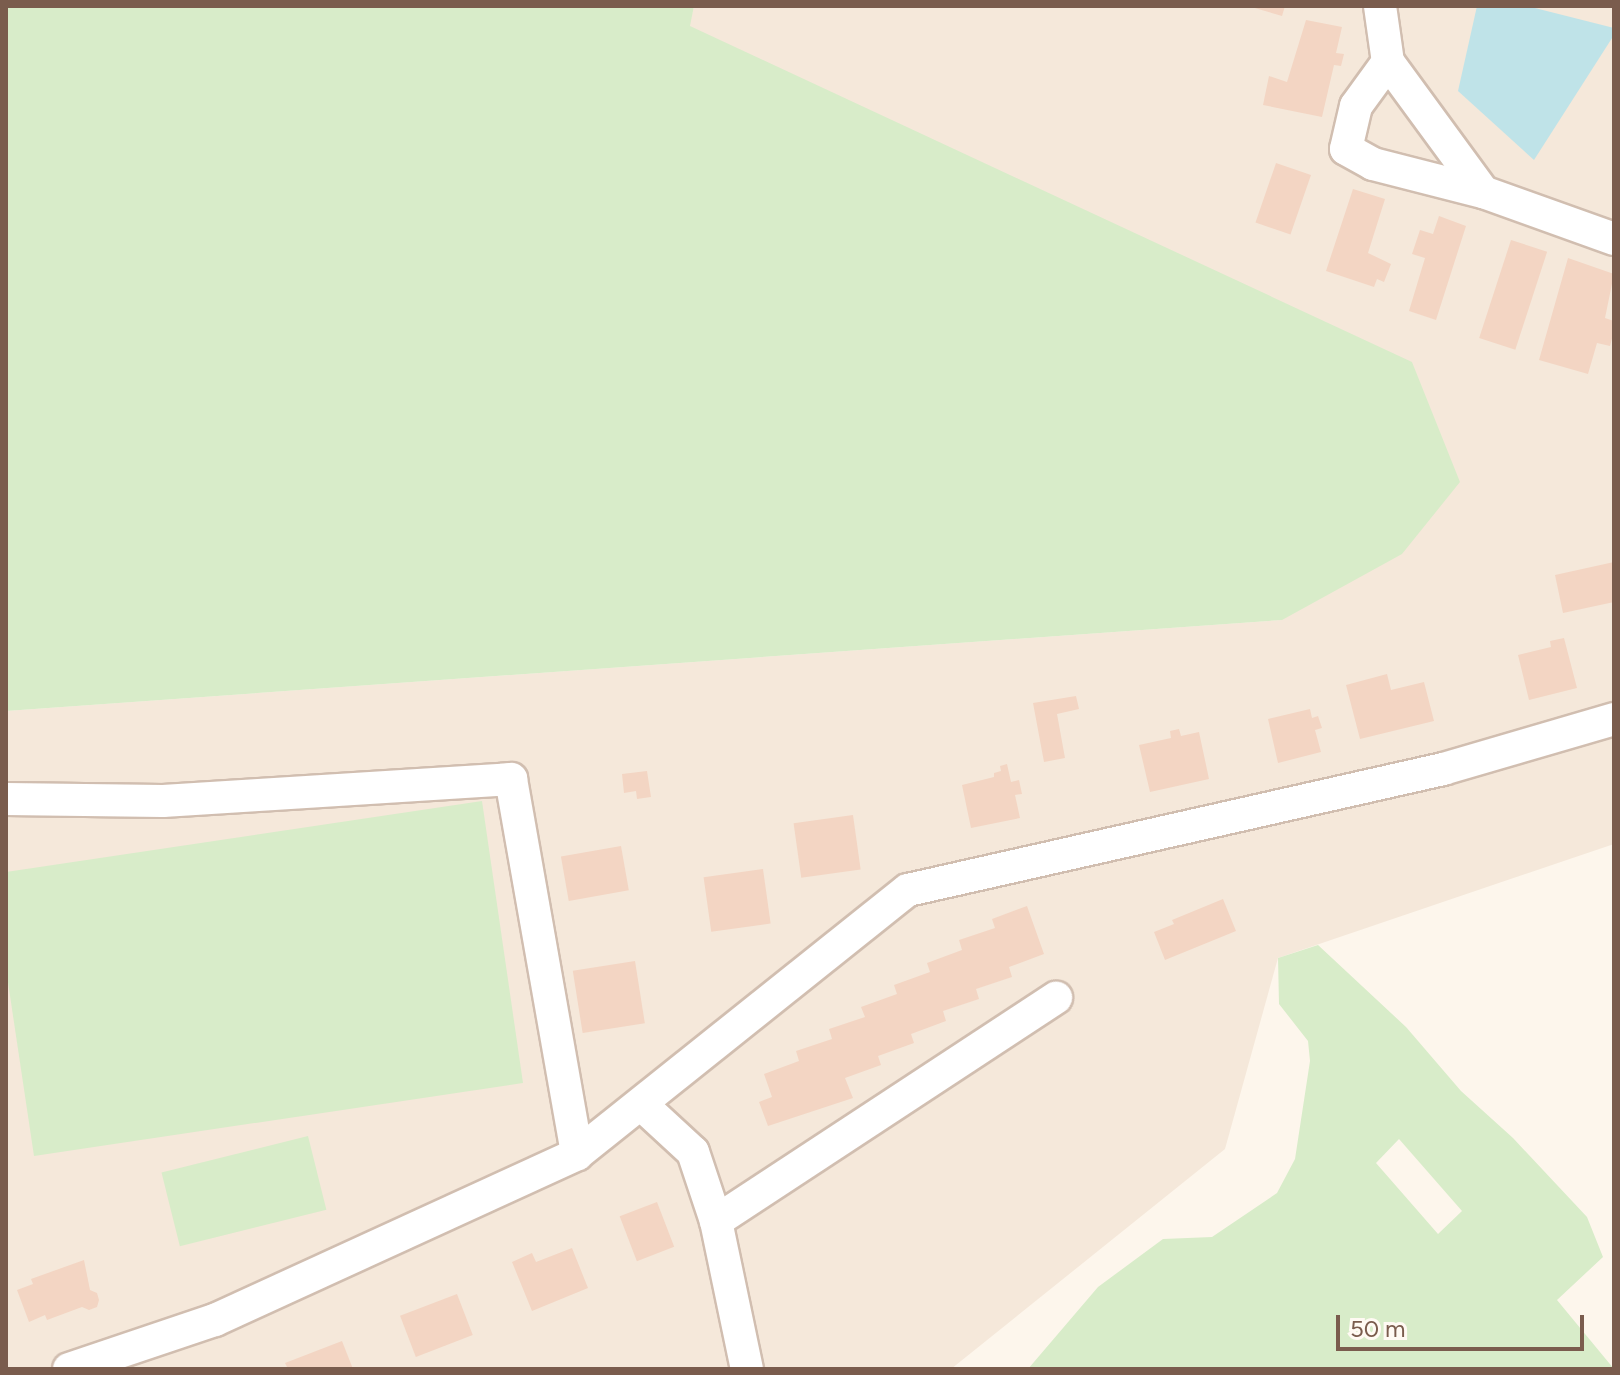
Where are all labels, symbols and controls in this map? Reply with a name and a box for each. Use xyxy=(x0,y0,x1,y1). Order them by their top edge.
scale bar xyxy=(1340,1299,1588,1349)
text: 50 m xyxy=(1350,1314,1406,1343)

